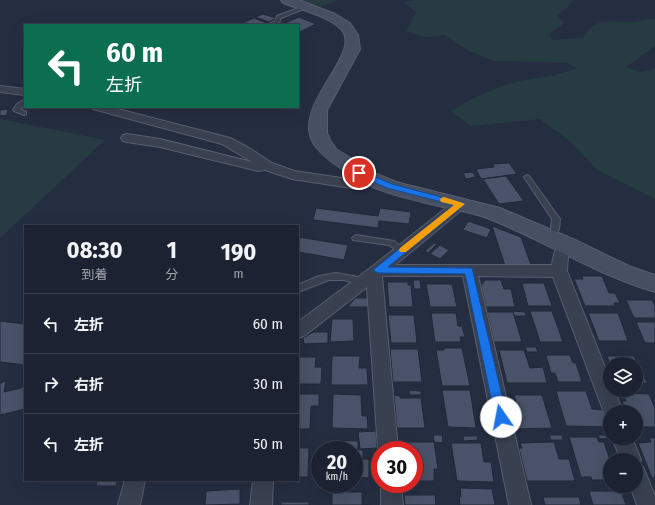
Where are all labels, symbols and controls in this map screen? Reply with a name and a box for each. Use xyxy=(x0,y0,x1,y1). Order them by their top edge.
text: 60 m xyxy=(106,36,163,69)
icon: left xyxy=(40,40,92,92)
text: 左折 xyxy=(106,74,142,96)
pin xyxy=(342,156,376,190)
icon: arrive xyxy=(348,162,370,184)
text: 08:30 xyxy=(67,236,123,264)
text: 1 xyxy=(167,236,177,264)
text: 190 xyxy=(221,238,256,266)
text: m xyxy=(234,266,244,281)
text: 到着 xyxy=(82,267,108,282)
text: 分 xyxy=(165,267,178,282)
icon: left xyxy=(40,313,62,335)
text: 60 m xyxy=(253,315,283,333)
text: 左折 xyxy=(74,316,104,334)
map controls xyxy=(603,357,643,493)
button: layers xyxy=(603,357,643,397)
icon: right xyxy=(40,373,62,395)
text: 30 m xyxy=(253,375,283,393)
text: 右折 xyxy=(74,376,104,394)
position arrow xyxy=(480,396,522,438)
button: + xyxy=(603,405,643,445)
icon: left xyxy=(40,433,62,455)
text: 50 m xyxy=(253,435,283,453)
text: 左折 xyxy=(74,436,104,454)
speed limit sign: 30 xyxy=(371,441,423,493)
text: 20 xyxy=(327,450,347,474)
button: − xyxy=(603,453,643,493)
text: km/h xyxy=(326,471,348,483)

